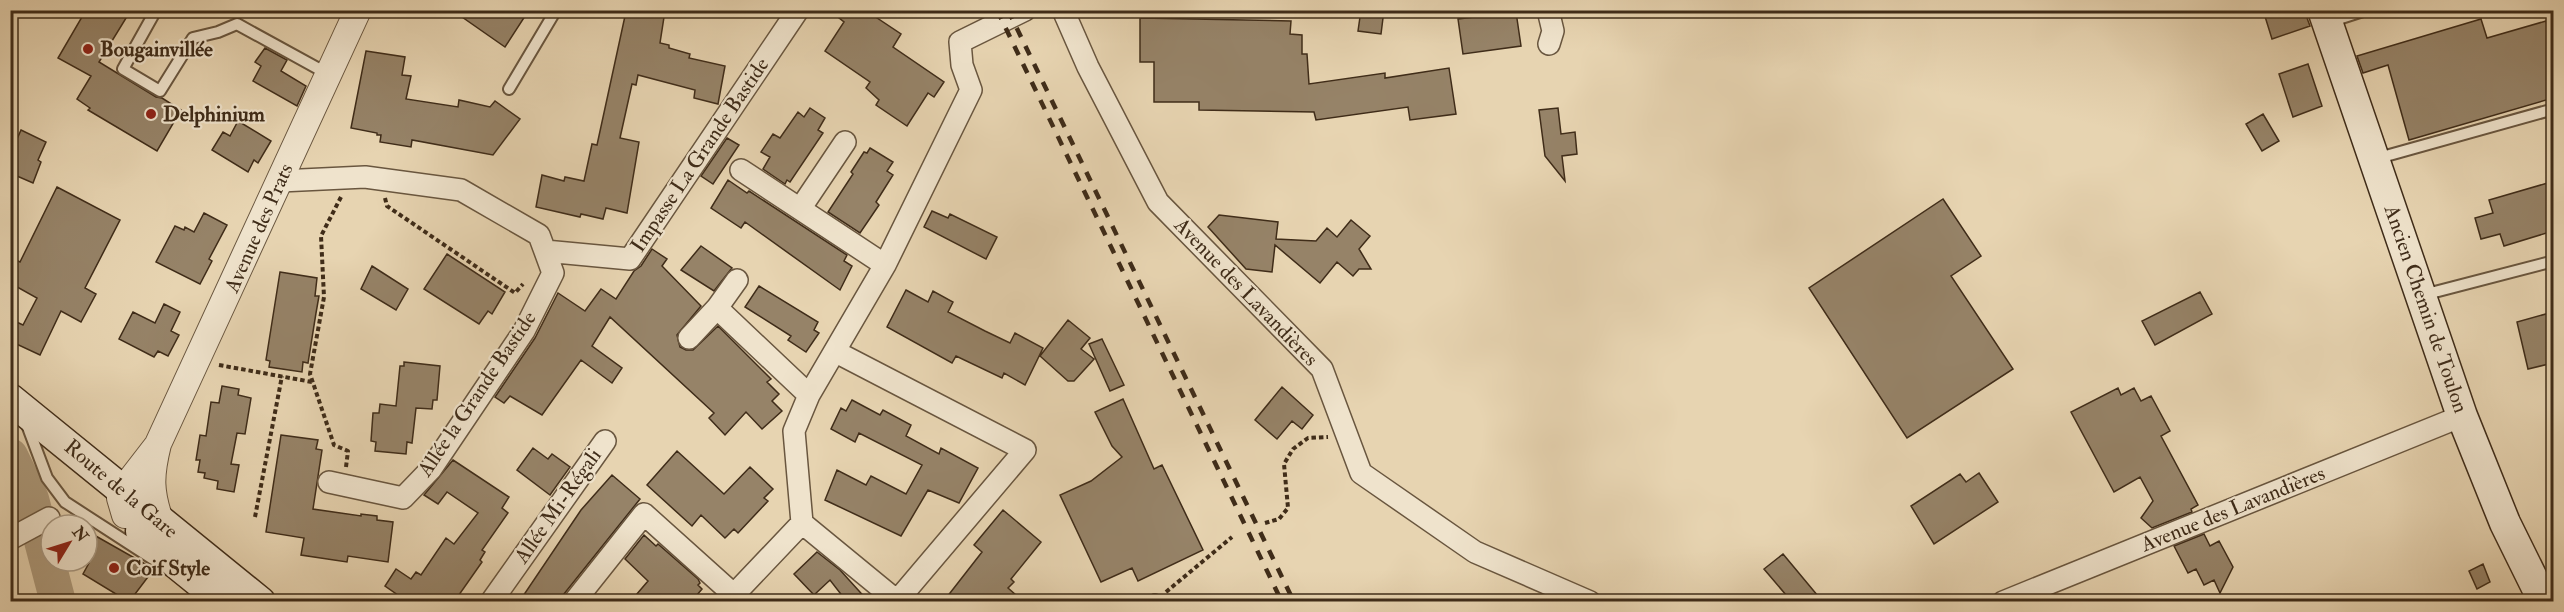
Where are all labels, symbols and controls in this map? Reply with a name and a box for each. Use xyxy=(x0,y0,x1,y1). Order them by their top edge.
place label: Bougainvillée xyxy=(100,36,213,63)
marker: Bougainvillée xyxy=(81,42,95,56)
street label: Impasse La Grande Bastide xyxy=(625,52,775,258)
place label: Delphinium xyxy=(163,101,266,128)
marker: Delphinium xyxy=(144,107,158,121)
street label: Avenue des Prats xyxy=(218,159,300,298)
street label: Ancien Chemin de Toulon xyxy=(2377,201,2474,417)
street label: Avenue des Lavandières xyxy=(1167,211,1324,372)
street label: Allée la Grande Bastide xyxy=(411,306,543,483)
street label: Route de la Gare xyxy=(58,433,184,545)
street label: Allée Mi-Régali xyxy=(508,443,608,570)
street label: Avenue des Lavandières xyxy=(2136,460,2329,559)
north arrow xyxy=(39,513,99,573)
text: N xyxy=(67,522,93,547)
place label: Coif Style xyxy=(126,555,210,582)
marker: Coif Style xyxy=(107,561,121,575)

